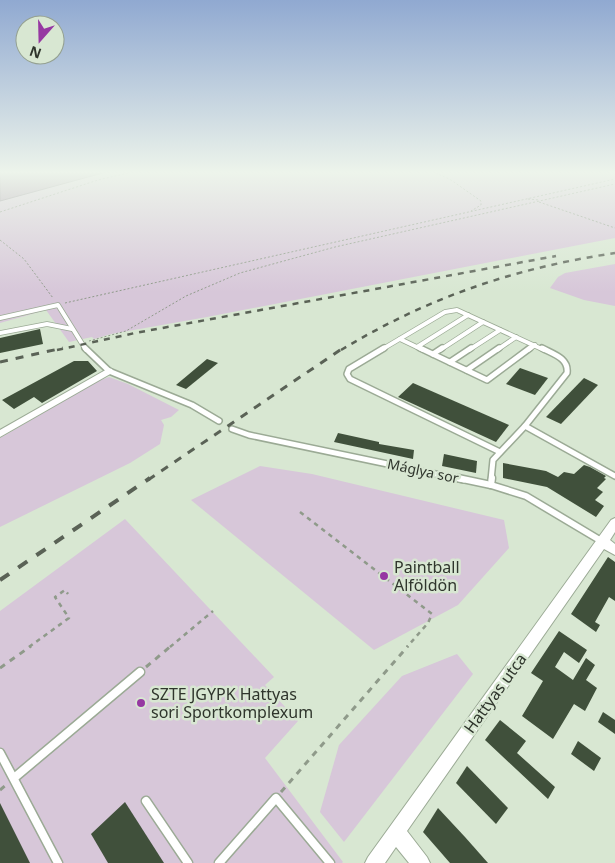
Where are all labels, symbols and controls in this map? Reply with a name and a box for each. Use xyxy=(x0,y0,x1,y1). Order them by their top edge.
north arrow xyxy=(15,15,65,65)
text: N xyxy=(27,42,44,64)
street label: Máglya sor xyxy=(386,454,461,487)
place label: Paintball Alföldön xyxy=(394,556,460,596)
marker: Paintball Alföldön xyxy=(378,570,390,582)
street label: Hattyas utca xyxy=(459,649,531,737)
place label: SZTE JGYPK Hattyas sori Sportkomplexum xyxy=(151,683,313,723)
marker: SZTE JGYPK Hattyas sori Sportkomplexum xyxy=(135,697,147,709)

